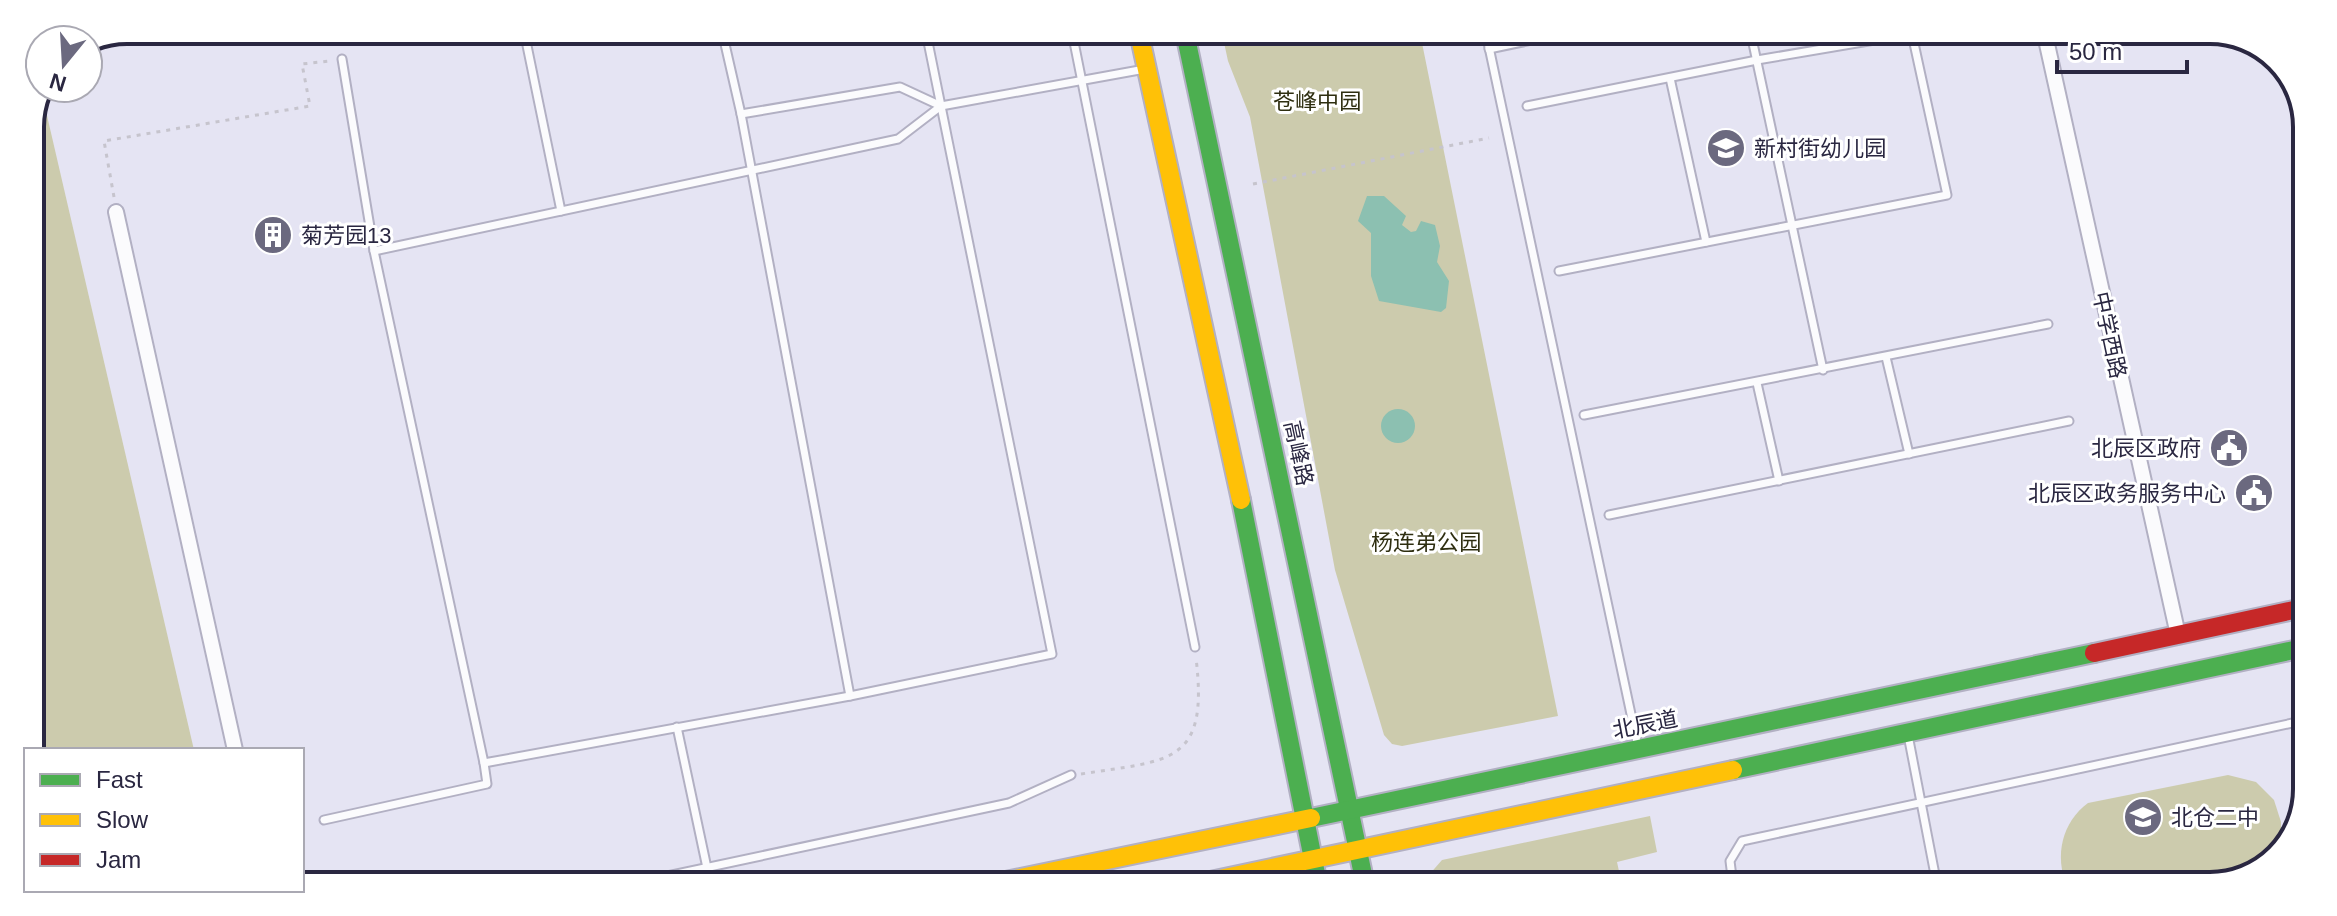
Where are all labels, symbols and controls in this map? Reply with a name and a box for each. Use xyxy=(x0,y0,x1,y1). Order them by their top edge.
north arrow xyxy=(24,24,104,104)
scale bar xyxy=(2057,24,2187,74)
text: 50 m xyxy=(2069,38,2122,65)
text: N xyxy=(47,68,69,97)
park label: 苍峰中园 xyxy=(1273,89,1361,114)
school or university icon: 新村街幼儿园 xyxy=(1705,127,1747,169)
place label: 新村街幼儿园 xyxy=(1754,136,1886,161)
building icon: 菊芳园13 xyxy=(252,214,294,256)
place label: 菊芳园13 xyxy=(301,223,391,248)
street label: 中学西路 xyxy=(2088,289,2131,381)
street label: 高峰路 xyxy=(1279,418,1318,488)
public building icon: 北辰区政府 xyxy=(2208,427,2250,469)
place label: 北辰区政府 xyxy=(2091,436,2201,461)
public building icon: 北辰区政务服务中心 xyxy=(2233,472,2275,514)
place label: 北辰区政务服务中心 xyxy=(2028,481,2226,506)
park label: 杨连弟公园 xyxy=(1371,530,1481,555)
street label: 北辰道 xyxy=(1610,706,1680,743)
legend xyxy=(24,748,304,892)
text: Fast xyxy=(96,766,143,793)
school or university icon: 北仓二中 xyxy=(2122,796,2164,838)
place label: 北仓二中 xyxy=(2171,805,2259,830)
text: Slow xyxy=(96,806,149,833)
text: Jam xyxy=(96,846,141,873)

